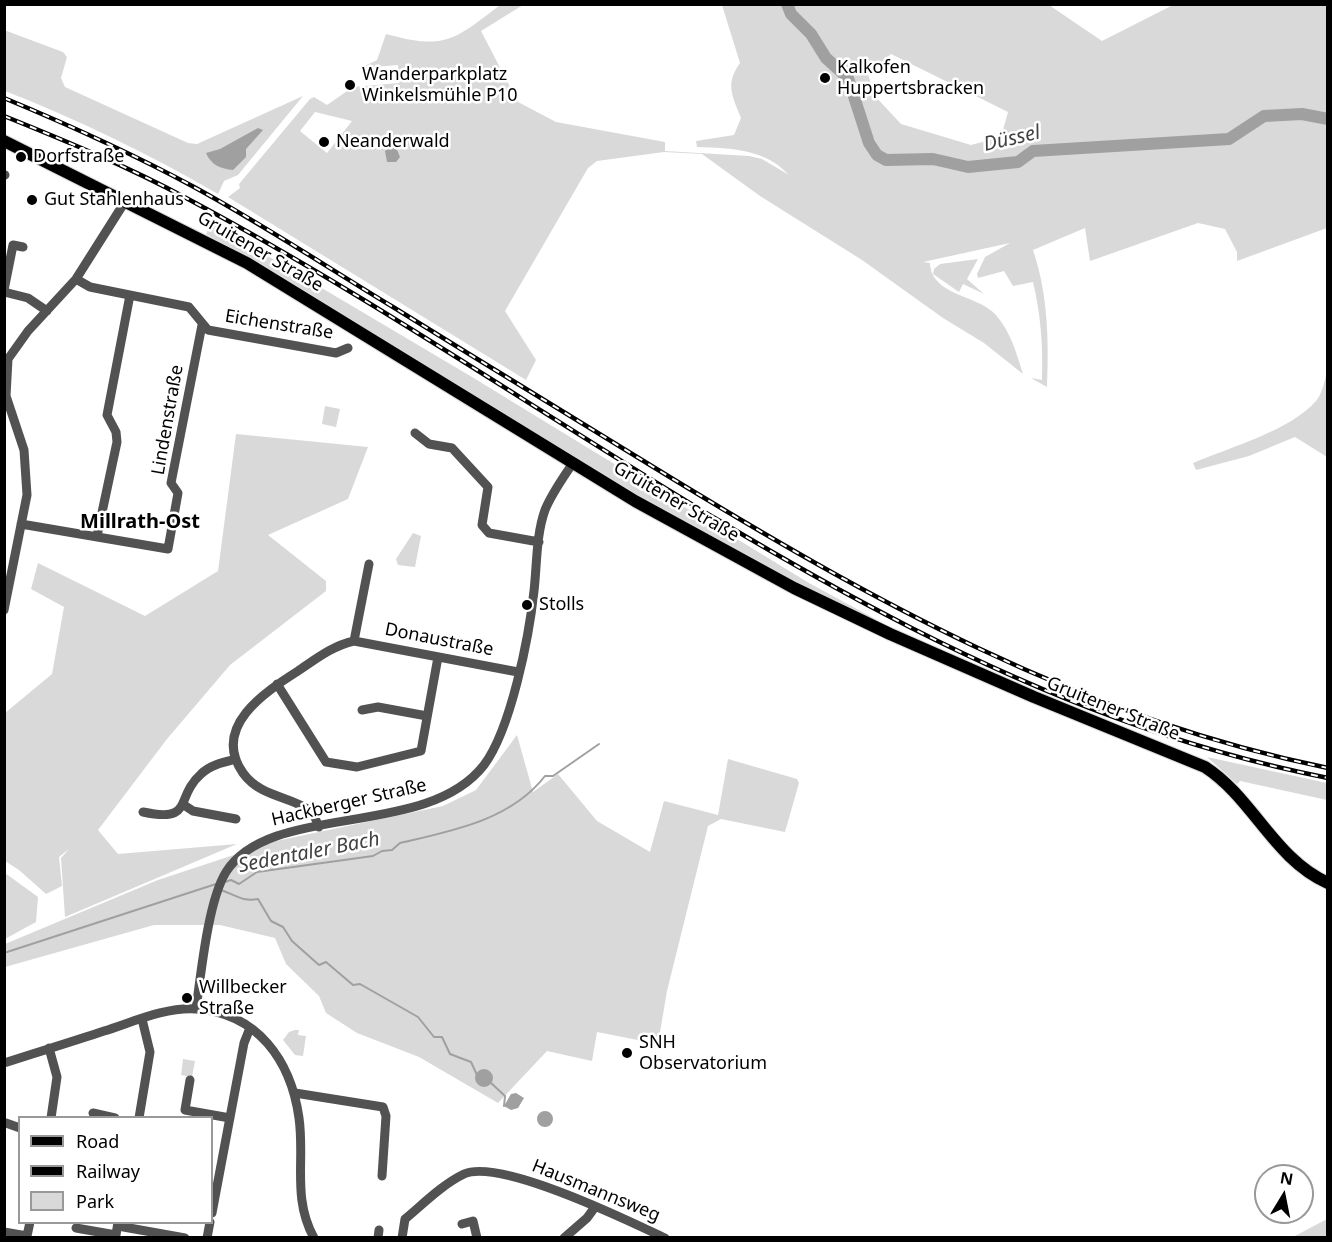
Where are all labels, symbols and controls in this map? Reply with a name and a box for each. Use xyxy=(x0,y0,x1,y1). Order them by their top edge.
place label: Kalkofen Huppertsbracken xyxy=(837,57,984,100)
place label: Wanderparkplatz Winkelsmühle P10 xyxy=(362,64,518,106)
marker: Kalkofen Huppertsbracken xyxy=(818,71,832,85)
marker: Wanderparkplatz Winkelsmühle P10 xyxy=(343,78,357,92)
water label: Düssel xyxy=(981,121,1043,157)
place label: Neanderwald xyxy=(336,131,450,153)
marker: Neanderwald xyxy=(317,135,331,149)
place label: Dorfstraße xyxy=(33,146,124,168)
marker: Dorfstraße xyxy=(14,150,28,164)
place label: Gut Stahlenhaus xyxy=(44,189,184,211)
marker: Gut Stahlenhaus xyxy=(25,193,39,207)
street label: Gruitener Straße xyxy=(193,207,327,297)
street label: Eichenstraße xyxy=(223,306,335,344)
street label: Lindenstraße xyxy=(148,363,188,477)
street label: Gruitener Straße xyxy=(609,457,743,547)
district label: Millrath-Ost xyxy=(80,510,200,534)
place label: Stolls xyxy=(539,594,584,616)
marker: Stolls xyxy=(520,598,534,612)
street label: Donaustraße xyxy=(383,619,495,661)
street label: Gruitener Straße xyxy=(1043,673,1183,745)
street label: Hackberger Straße xyxy=(269,775,429,831)
water label: Sedentaler Bach xyxy=(236,828,382,878)
place label: Willbecker Straße xyxy=(199,977,287,1020)
marker: Willbecker Straße xyxy=(180,991,194,1005)
place label: SNH Observatorium xyxy=(639,1032,767,1074)
marker: SNH Observatorium xyxy=(620,1046,634,1060)
legend xyxy=(18,1116,213,1224)
text: Road xyxy=(76,1129,119,1153)
street label: Hausmannsweg xyxy=(529,1155,663,1227)
text: Railway xyxy=(76,1159,140,1183)
north arrow xyxy=(1254,1164,1314,1224)
text: N xyxy=(1278,1166,1295,1190)
text: Park xyxy=(76,1189,114,1213)

